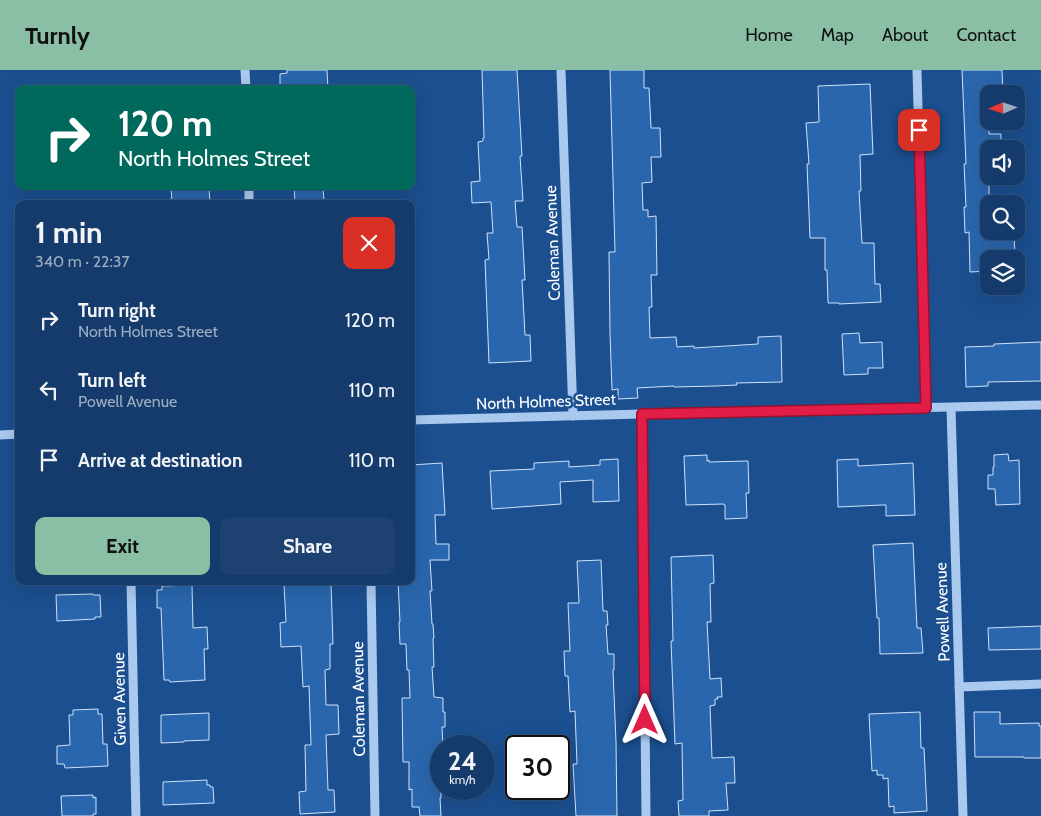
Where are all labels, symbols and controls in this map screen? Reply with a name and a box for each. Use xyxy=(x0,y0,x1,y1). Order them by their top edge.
text: Turnly xyxy=(25,21,90,50)
text: Home xyxy=(745,24,793,46)
text: Map xyxy=(821,24,854,46)
text: About xyxy=(882,24,928,46)
text: Contact xyxy=(956,24,1016,46)
north arrow xyxy=(980,85,1025,130)
map controls xyxy=(980,85,1025,295)
text: 120 m xyxy=(118,102,212,145)
icon: right xyxy=(35,105,100,170)
pin xyxy=(898,109,940,151)
icon: arrive xyxy=(905,116,933,144)
button: sound xyxy=(980,140,1025,185)
text: North Holmes Street xyxy=(118,145,310,172)
street label: Coleman Avenue xyxy=(541,185,564,301)
button: search xyxy=(980,195,1025,240)
text: 1 min xyxy=(35,214,103,251)
button: close xyxy=(343,217,395,269)
button: layers xyxy=(980,250,1025,295)
text: 340 m · 22:37 xyxy=(35,252,130,271)
text: Turn right xyxy=(78,299,156,322)
icon: right xyxy=(35,306,63,334)
text: 120 m xyxy=(345,309,395,332)
text: North Holmes Street xyxy=(78,322,218,341)
text: Turn left xyxy=(78,369,146,392)
icon: left xyxy=(35,376,63,404)
text: 110 m xyxy=(348,379,395,402)
street label: North Holmes Street xyxy=(476,390,617,413)
text: Powell Avenue xyxy=(78,392,177,411)
icon: arrive xyxy=(35,446,63,474)
text: Arrive at destination xyxy=(78,449,242,472)
text: 110 m xyxy=(348,449,395,472)
button: Exit xyxy=(35,517,210,575)
button: Share xyxy=(220,517,395,575)
street label: Powell Avenue xyxy=(931,562,954,662)
street label: Coleman Avenue xyxy=(348,641,369,757)
street label: Given Avenue xyxy=(109,652,130,746)
position arrow xyxy=(618,693,670,745)
speed limit sign: 30 xyxy=(505,735,570,800)
text: 24 xyxy=(448,746,477,776)
text: km/h xyxy=(449,772,476,787)

